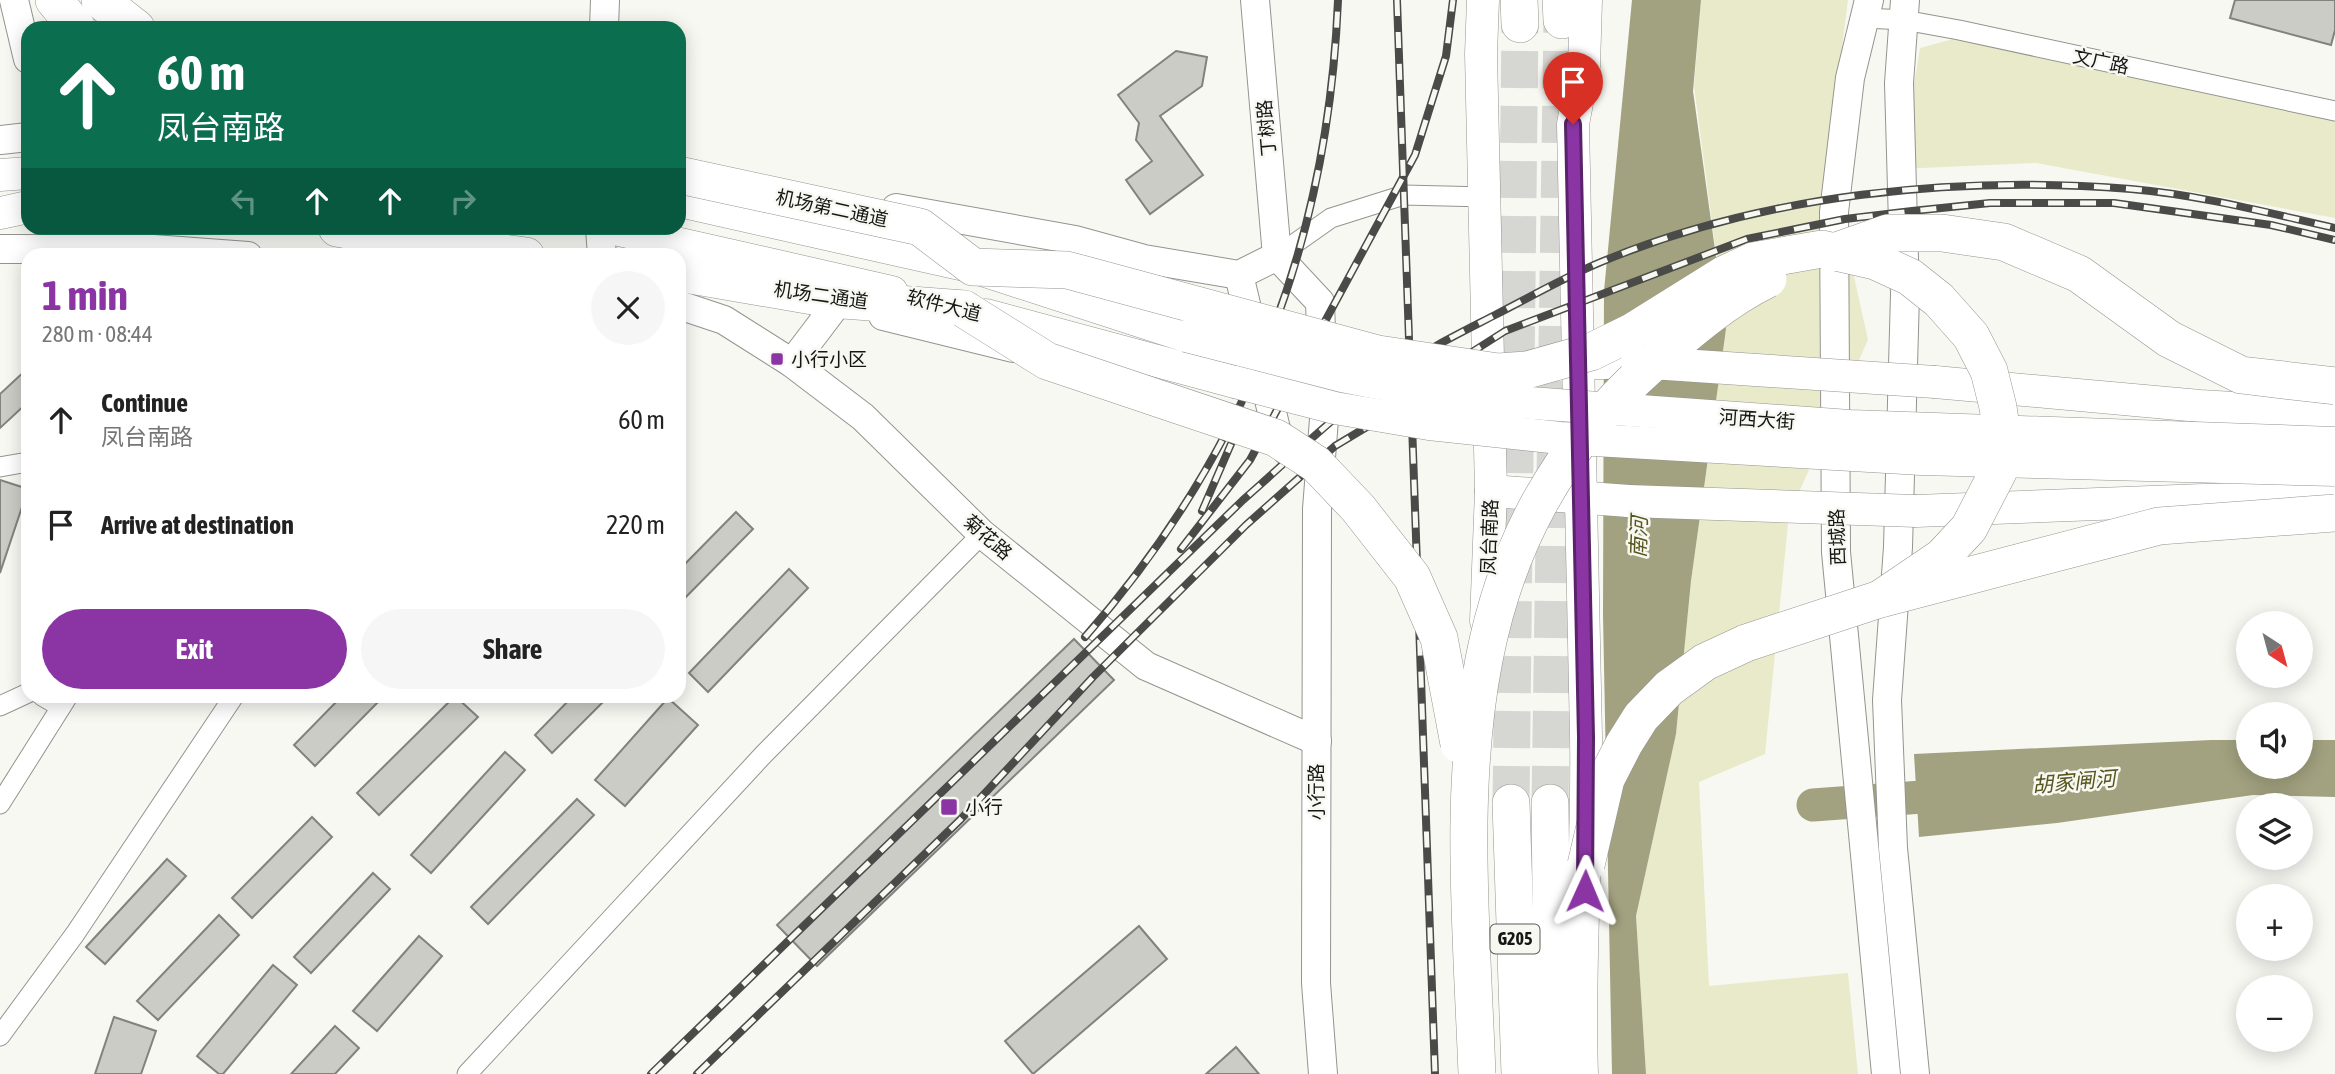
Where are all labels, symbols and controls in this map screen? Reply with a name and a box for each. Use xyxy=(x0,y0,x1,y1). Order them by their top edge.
text: 60 m xyxy=(157,44,245,100)
street label: 文广路 xyxy=(2071,44,2131,78)
icon: ahead xyxy=(42,49,133,140)
pin xyxy=(1543,52,1603,124)
icon: arrive xyxy=(1554,63,1592,101)
street label: 丁树路 xyxy=(1253,99,1279,157)
text: 凤台南路 xyxy=(157,109,285,146)
icon: left xyxy=(225,182,263,220)
icon: ahead xyxy=(298,182,336,220)
icon: ahead xyxy=(371,182,409,220)
icon: right xyxy=(444,182,482,220)
street label: 机场第二通道 xyxy=(774,185,890,231)
text: 1 min xyxy=(42,271,128,319)
button: close xyxy=(591,271,665,345)
street label: 机场二通道 xyxy=(772,277,870,313)
street label: 软件大道 xyxy=(904,285,984,325)
text: 280 m · 08:44 xyxy=(42,321,153,347)
place label: 小行小区 xyxy=(791,348,867,370)
marker: 小行小区 xyxy=(769,351,785,367)
text: Continue xyxy=(101,388,188,418)
icon: ahead xyxy=(42,401,80,439)
text: 60 m xyxy=(618,405,665,435)
street label: 河西大街 xyxy=(1718,405,1796,433)
text: 凤台南路 xyxy=(101,424,193,450)
street label: 凤台南路 xyxy=(1477,499,1501,575)
icon: arrive xyxy=(42,506,80,544)
street label: 西城路 xyxy=(1825,508,1849,566)
text: Arrive at destination xyxy=(101,510,294,540)
text: 220 m xyxy=(606,510,665,540)
street label: 菊花路 xyxy=(959,510,1017,564)
water label: 南河 xyxy=(1625,512,1651,558)
button: Exit xyxy=(42,609,347,689)
button: Share xyxy=(361,609,665,689)
north arrow xyxy=(2236,611,2314,688)
map controls xyxy=(2236,611,2313,1052)
button: sound xyxy=(2236,702,2313,779)
street label: 小行路 xyxy=(1305,763,1327,821)
water label: 胡家闸河 xyxy=(2031,765,2121,797)
button: layers xyxy=(2236,793,2313,870)
place label: 小行 xyxy=(965,796,1003,818)
marker: 小行 xyxy=(939,797,959,817)
position arrow xyxy=(1548,854,1622,928)
button: + xyxy=(2236,884,2313,961)
road number: G205 xyxy=(1490,924,1540,954)
button: − xyxy=(2236,975,2313,1052)

